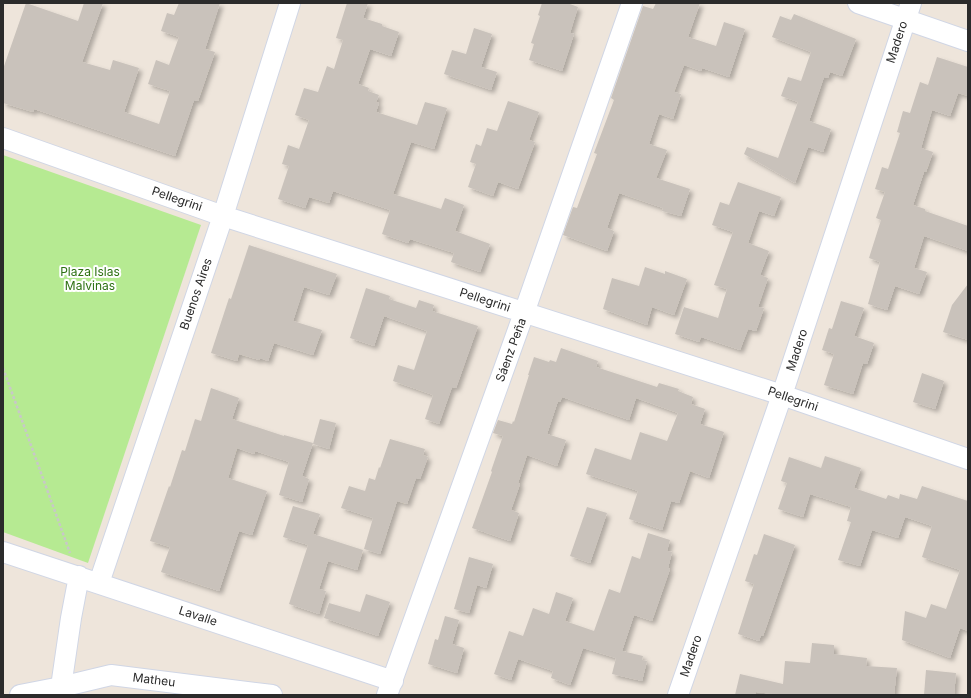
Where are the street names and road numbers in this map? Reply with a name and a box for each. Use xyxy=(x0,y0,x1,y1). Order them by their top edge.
street label: Madero xyxy=(883,19,910,65)
street label: Pellegrini xyxy=(150,183,204,214)
street label: Buenos Aires xyxy=(176,256,215,332)
street label: Pellegrini xyxy=(458,284,512,315)
street label: Sáenz Peña xyxy=(492,316,529,384)
street label: Madero xyxy=(783,327,810,373)
street label: Pellegrini xyxy=(766,383,820,414)
street label: Lavalle xyxy=(177,602,219,629)
street label: Madero xyxy=(676,633,705,679)
street label: Matheu xyxy=(132,669,176,690)

